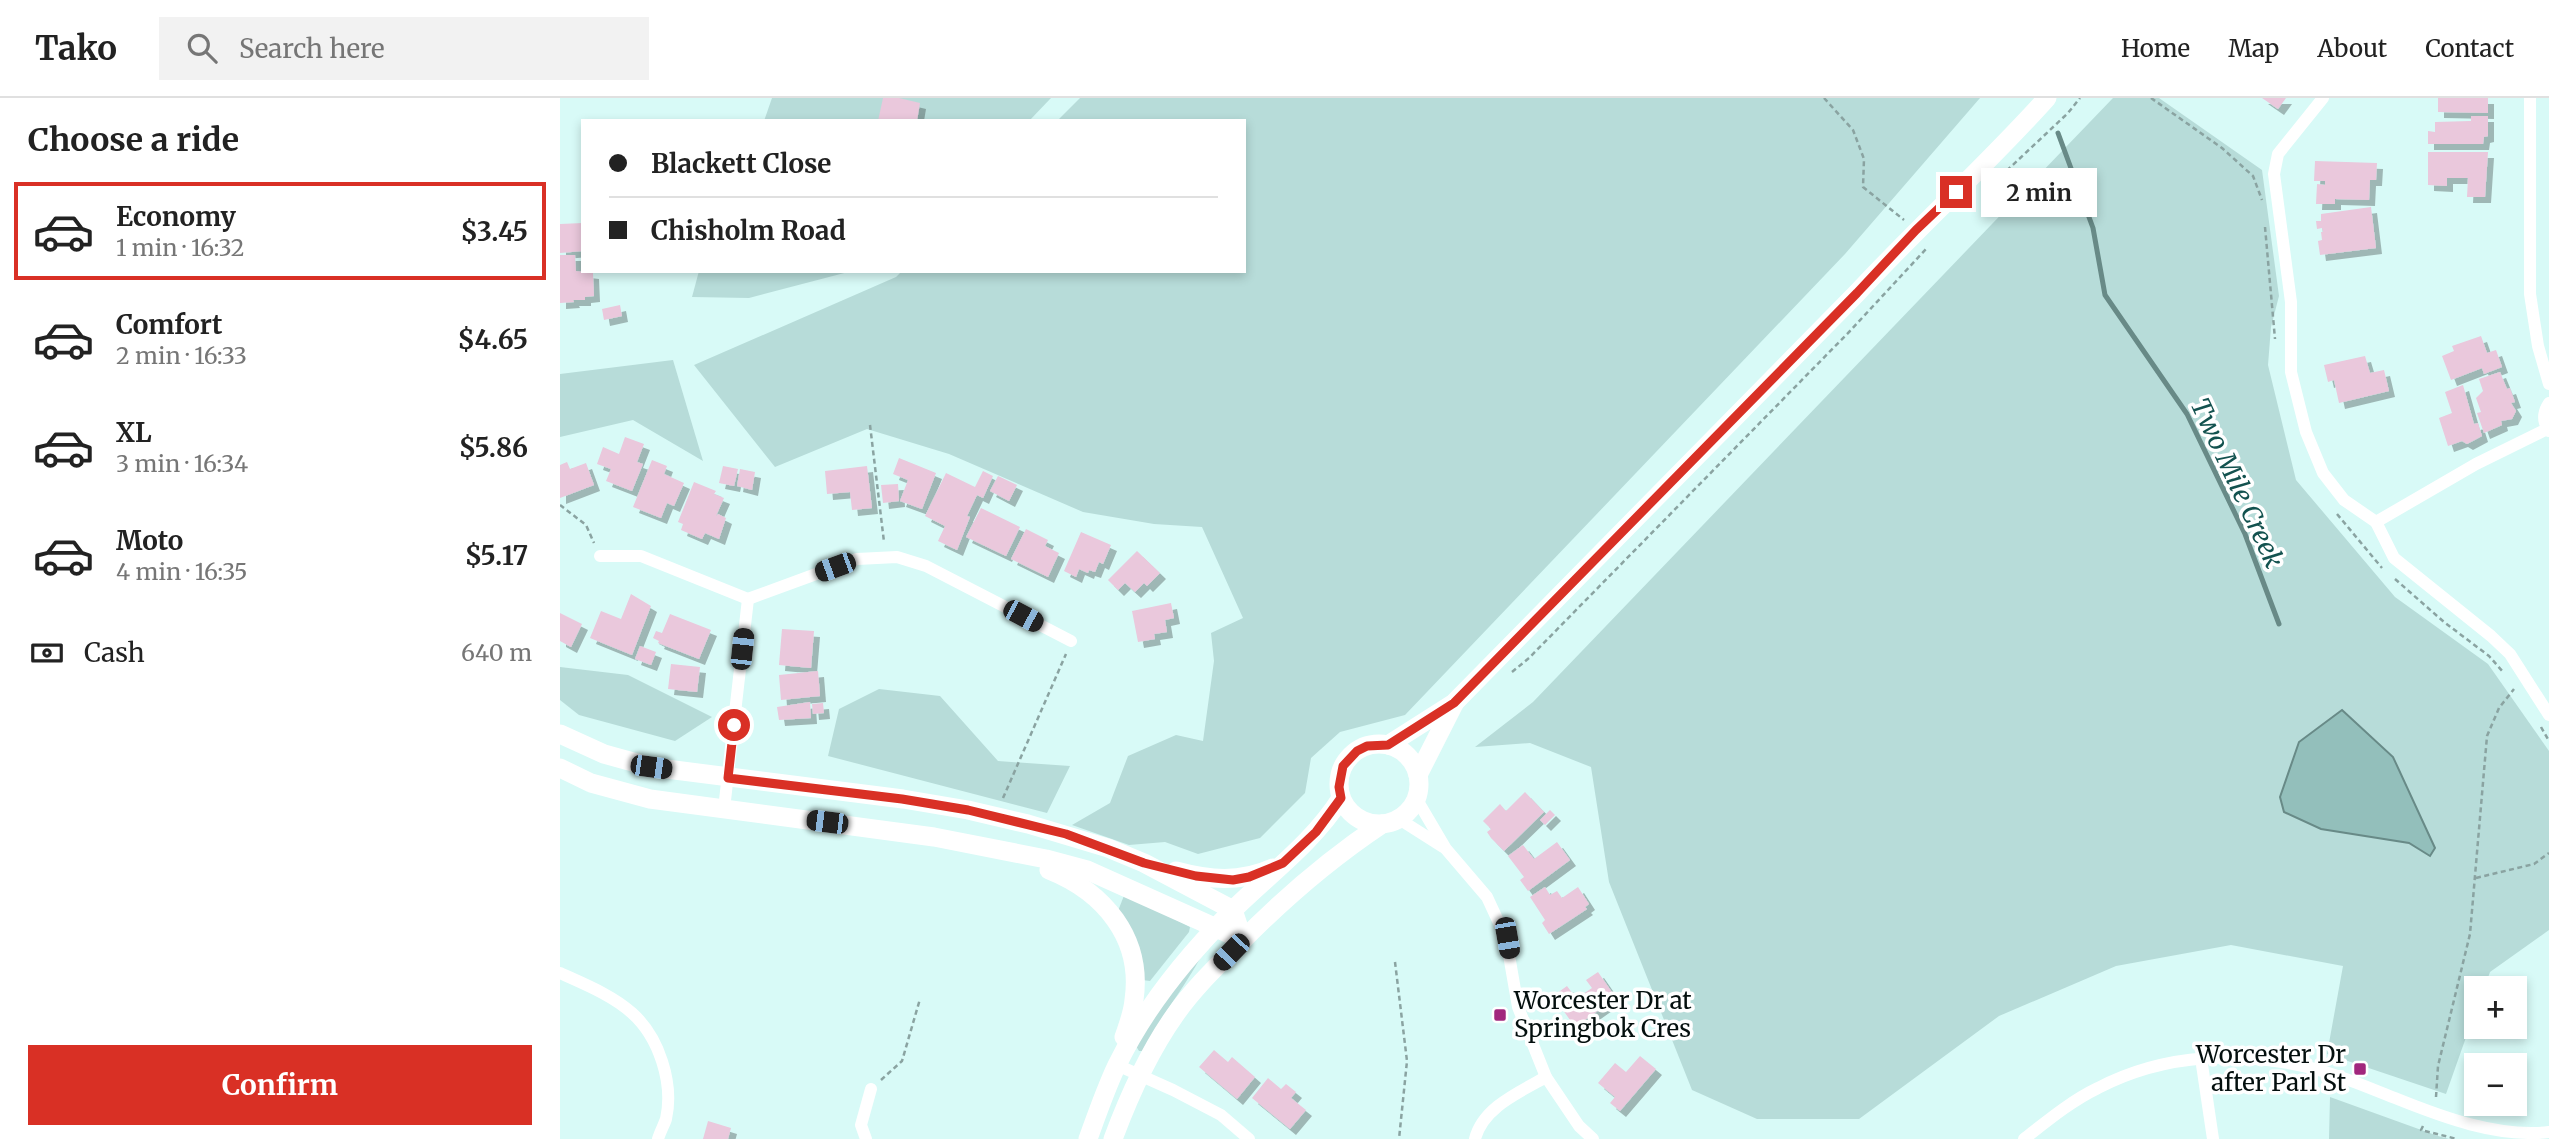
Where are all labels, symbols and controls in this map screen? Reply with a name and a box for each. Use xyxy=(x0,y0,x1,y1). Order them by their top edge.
search box xyxy=(159,17,649,80)
text: Tako xyxy=(35,28,117,69)
icon: search xyxy=(183,29,221,67)
text: Search here xyxy=(239,32,385,65)
text: Home xyxy=(2121,33,2190,64)
text: Map xyxy=(2228,33,2279,64)
text: About xyxy=(2317,33,2387,64)
text: Contact xyxy=(2425,33,2514,64)
text: Choose a ride xyxy=(28,120,239,160)
text: Blackett Close xyxy=(651,147,831,180)
callout: 2 min xyxy=(1980,168,2096,217)
route end xyxy=(1940,176,1972,208)
text: 2 min xyxy=(2006,178,2072,207)
icon: car xyxy=(32,200,95,263)
text: Economy xyxy=(116,200,236,233)
text: Chisholm Road xyxy=(651,214,846,247)
text: $3.45 xyxy=(461,215,528,248)
text: 1 min · 16:32 xyxy=(116,233,245,262)
icon: car xyxy=(32,308,95,371)
text: Comfort xyxy=(116,308,222,341)
text: $4.65 xyxy=(457,323,528,356)
text: 2 min · 16:33 xyxy=(116,341,247,370)
water label: Two Mile Creek xyxy=(2184,393,2291,573)
icon: car xyxy=(32,416,95,479)
text: XL xyxy=(116,416,152,449)
text: $5.86 xyxy=(459,431,528,464)
text: 3 min · 16:34 xyxy=(116,449,248,478)
icon: car xyxy=(32,524,95,587)
text: Moto xyxy=(116,524,183,557)
text: $5.17 xyxy=(465,539,528,572)
car xyxy=(812,550,859,584)
text: 4 min · 16:35 xyxy=(116,557,247,586)
car xyxy=(1000,597,1047,635)
car xyxy=(730,627,755,671)
icon: cash xyxy=(28,634,66,672)
text: Cash xyxy=(84,636,145,669)
text: 640 m xyxy=(461,638,532,667)
route start xyxy=(718,709,750,741)
car xyxy=(629,754,674,780)
car xyxy=(805,809,850,835)
car xyxy=(1494,915,1521,961)
car xyxy=(1209,930,1254,974)
map controls xyxy=(2464,976,2527,1116)
button: + xyxy=(2464,976,2527,1039)
place label: Worcester Dr at Springbok Cres xyxy=(1513,985,1692,1044)
marker: Worcester Dr at Springbok Cres xyxy=(1492,1007,1508,1023)
place label: Worcester Dr after Parl St xyxy=(2195,1039,2347,1098)
button: Confirm xyxy=(28,1045,532,1125)
button: − xyxy=(2464,1053,2527,1116)
marker: Worcester Dr after Parl St xyxy=(2352,1061,2368,1077)

